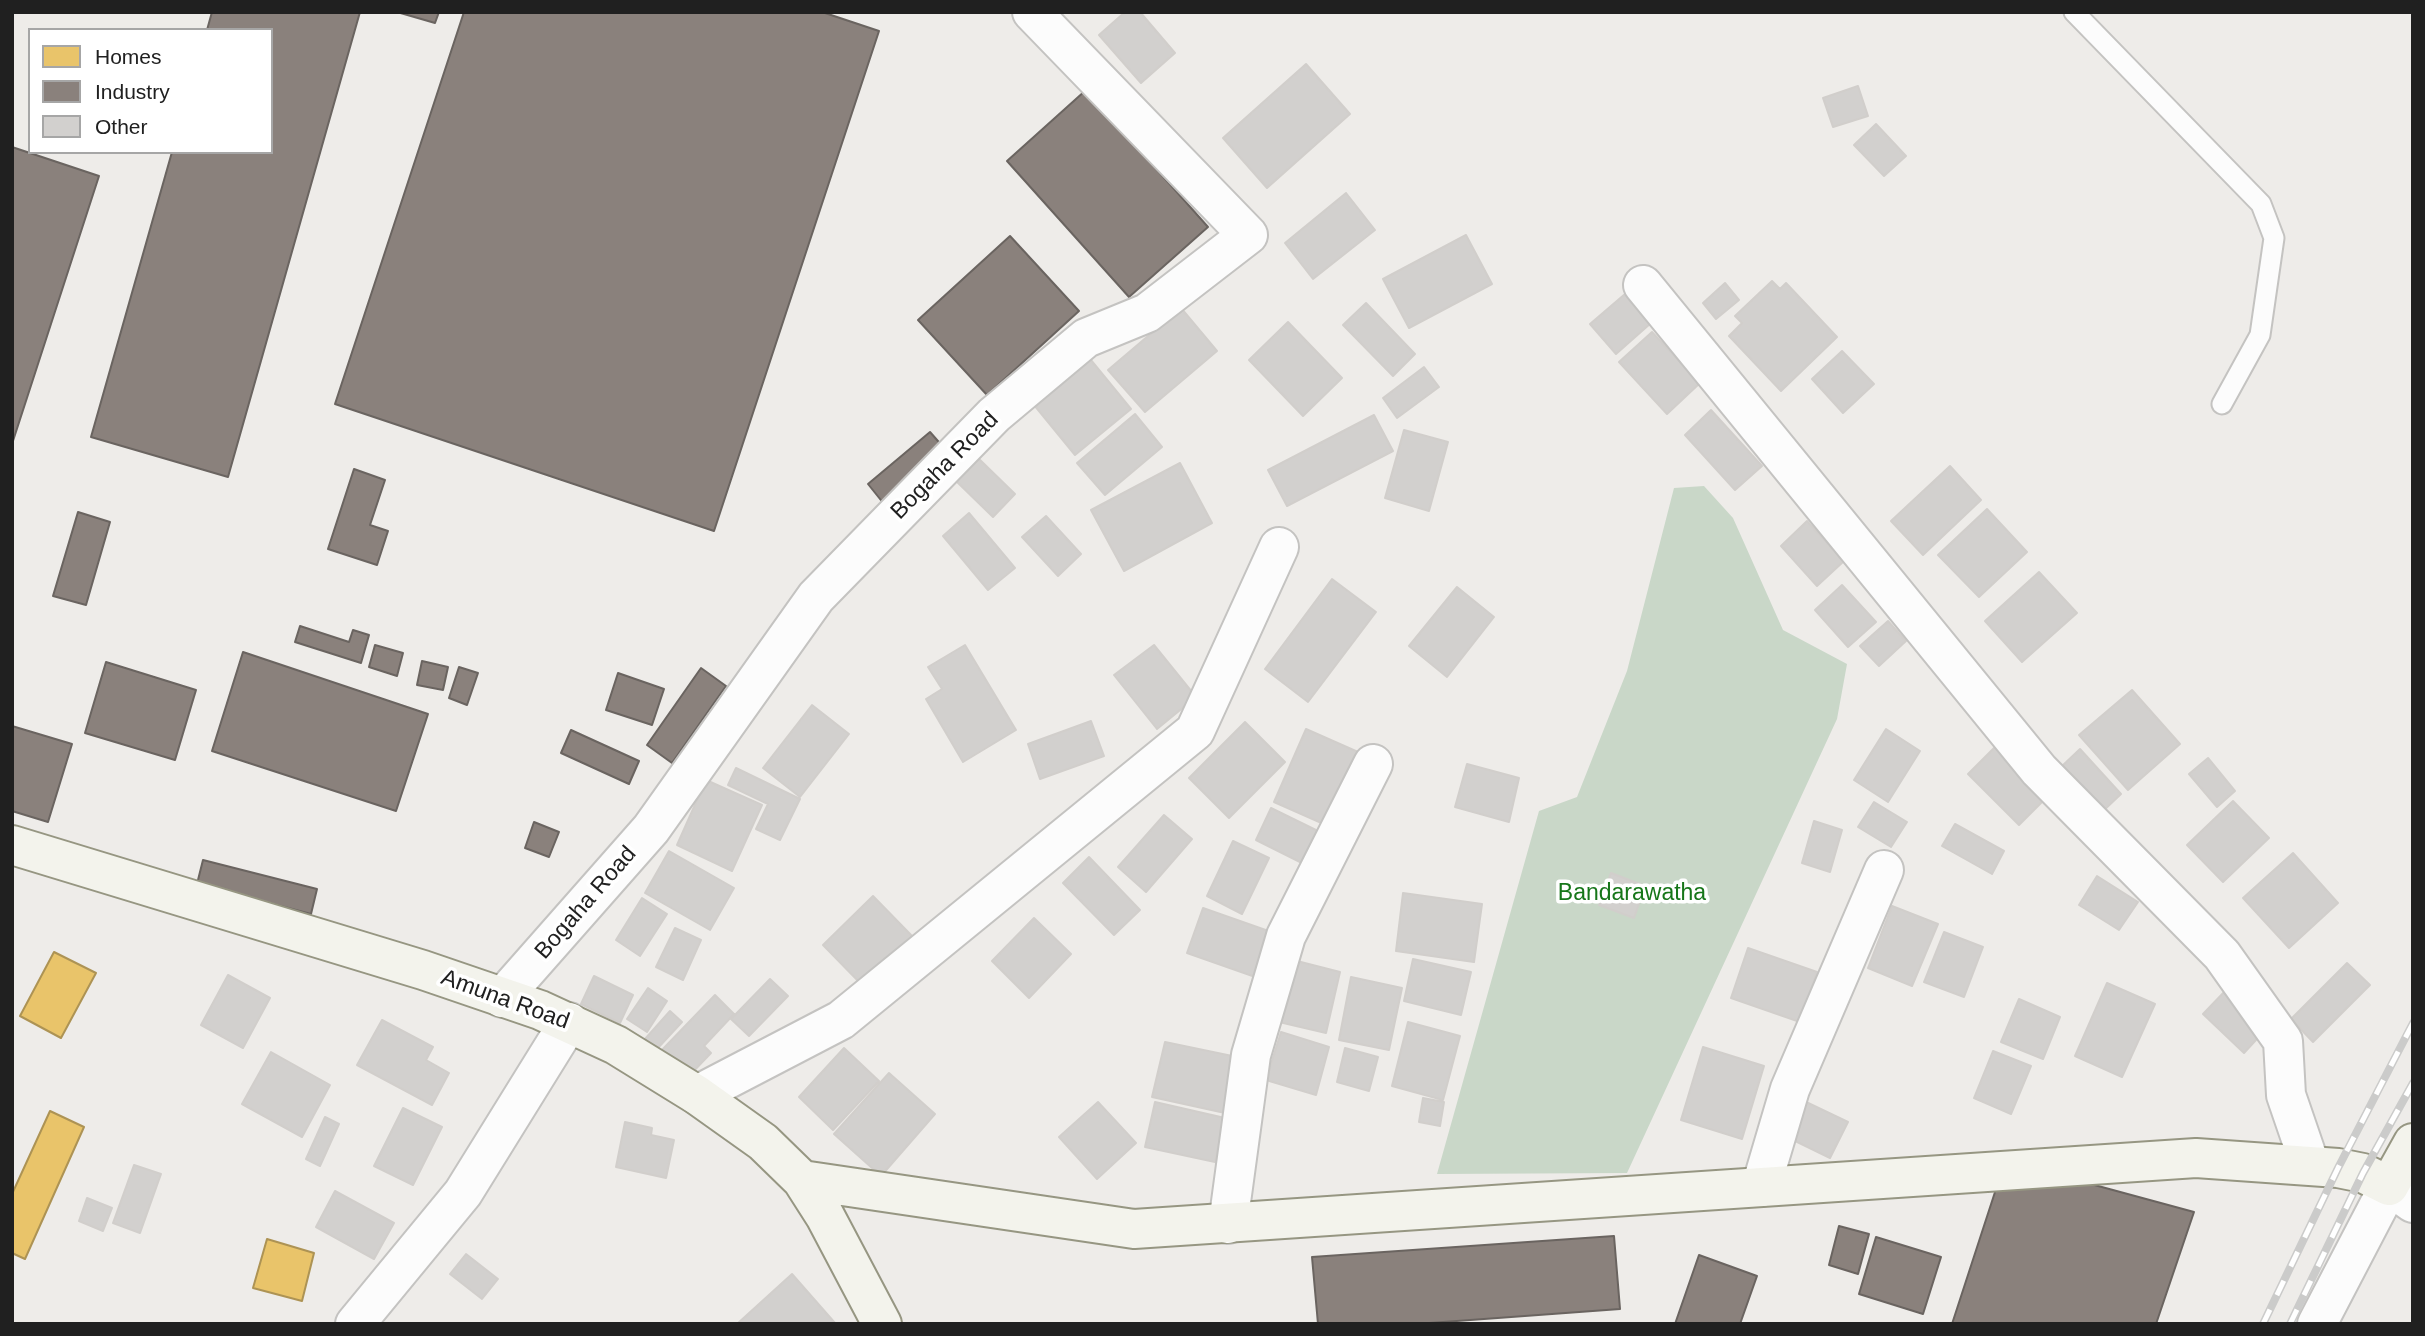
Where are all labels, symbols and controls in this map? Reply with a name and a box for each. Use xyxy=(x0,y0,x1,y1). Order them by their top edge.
legend xyxy=(28,28,273,154)
text: Homes xyxy=(95,45,162,68)
text: Industry xyxy=(95,80,170,103)
text: Other xyxy=(95,115,148,138)
street label: Bogaha Road xyxy=(886,407,1004,525)
street label: Bogaha Road xyxy=(529,841,643,965)
park label: Bandarawatha xyxy=(1558,880,1706,908)
street label: Amuna Road xyxy=(437,964,573,1036)

